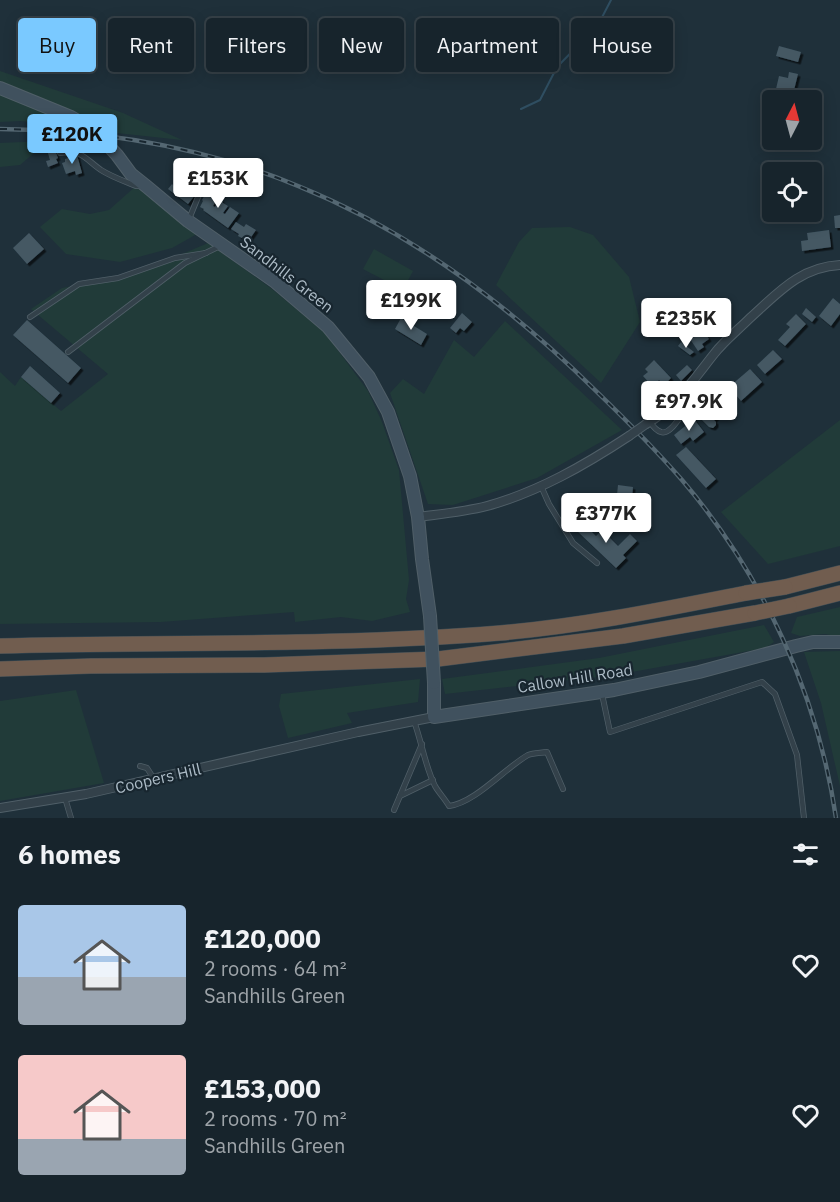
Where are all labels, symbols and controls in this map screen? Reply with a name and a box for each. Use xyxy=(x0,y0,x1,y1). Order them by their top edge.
chip: Buy xyxy=(18,18,96,72)
chip: Rent xyxy=(108,18,194,72)
chip: Filters xyxy=(206,18,307,72)
chip: New xyxy=(319,18,404,72)
chip: Apartment xyxy=(416,18,559,72)
chip: House xyxy=(571,18,673,72)
north arrow xyxy=(762,90,822,150)
map controls xyxy=(762,90,822,222)
pin: £120K xyxy=(30,114,114,165)
text: £120K xyxy=(41,120,103,147)
pin: £153K xyxy=(176,158,260,209)
button: locate xyxy=(762,162,822,222)
text: £153K xyxy=(187,164,249,191)
street label: Sandhills Green xyxy=(236,231,338,317)
pin: £199K xyxy=(369,280,453,331)
text: £199K xyxy=(380,286,442,313)
pin: £235K xyxy=(644,298,728,349)
text: £235K xyxy=(655,304,717,331)
pin: £97.9K xyxy=(640,381,738,432)
text: £97.9K xyxy=(655,387,723,414)
pin: £377K xyxy=(564,493,648,544)
text: £377K xyxy=(575,499,637,526)
street label: Callow Hill Road xyxy=(516,659,634,697)
street label: Coopers Hill xyxy=(113,758,203,798)
text: 6 homes xyxy=(18,837,121,871)
icon: filters xyxy=(789,838,822,871)
text: £120,000 xyxy=(204,921,321,955)
icon: home xyxy=(66,929,138,1001)
icon: heart xyxy=(789,949,822,982)
text: 2 rooms · 64 m² xyxy=(204,955,347,982)
text: Sandhills Green xyxy=(204,982,345,1009)
text: £153,000 xyxy=(204,1071,321,1105)
icon: home xyxy=(66,1079,138,1151)
icon: heart xyxy=(789,1099,822,1132)
text: 2 rooms · 70 m² xyxy=(204,1105,347,1132)
text: Sandhills Green xyxy=(204,1132,345,1159)

